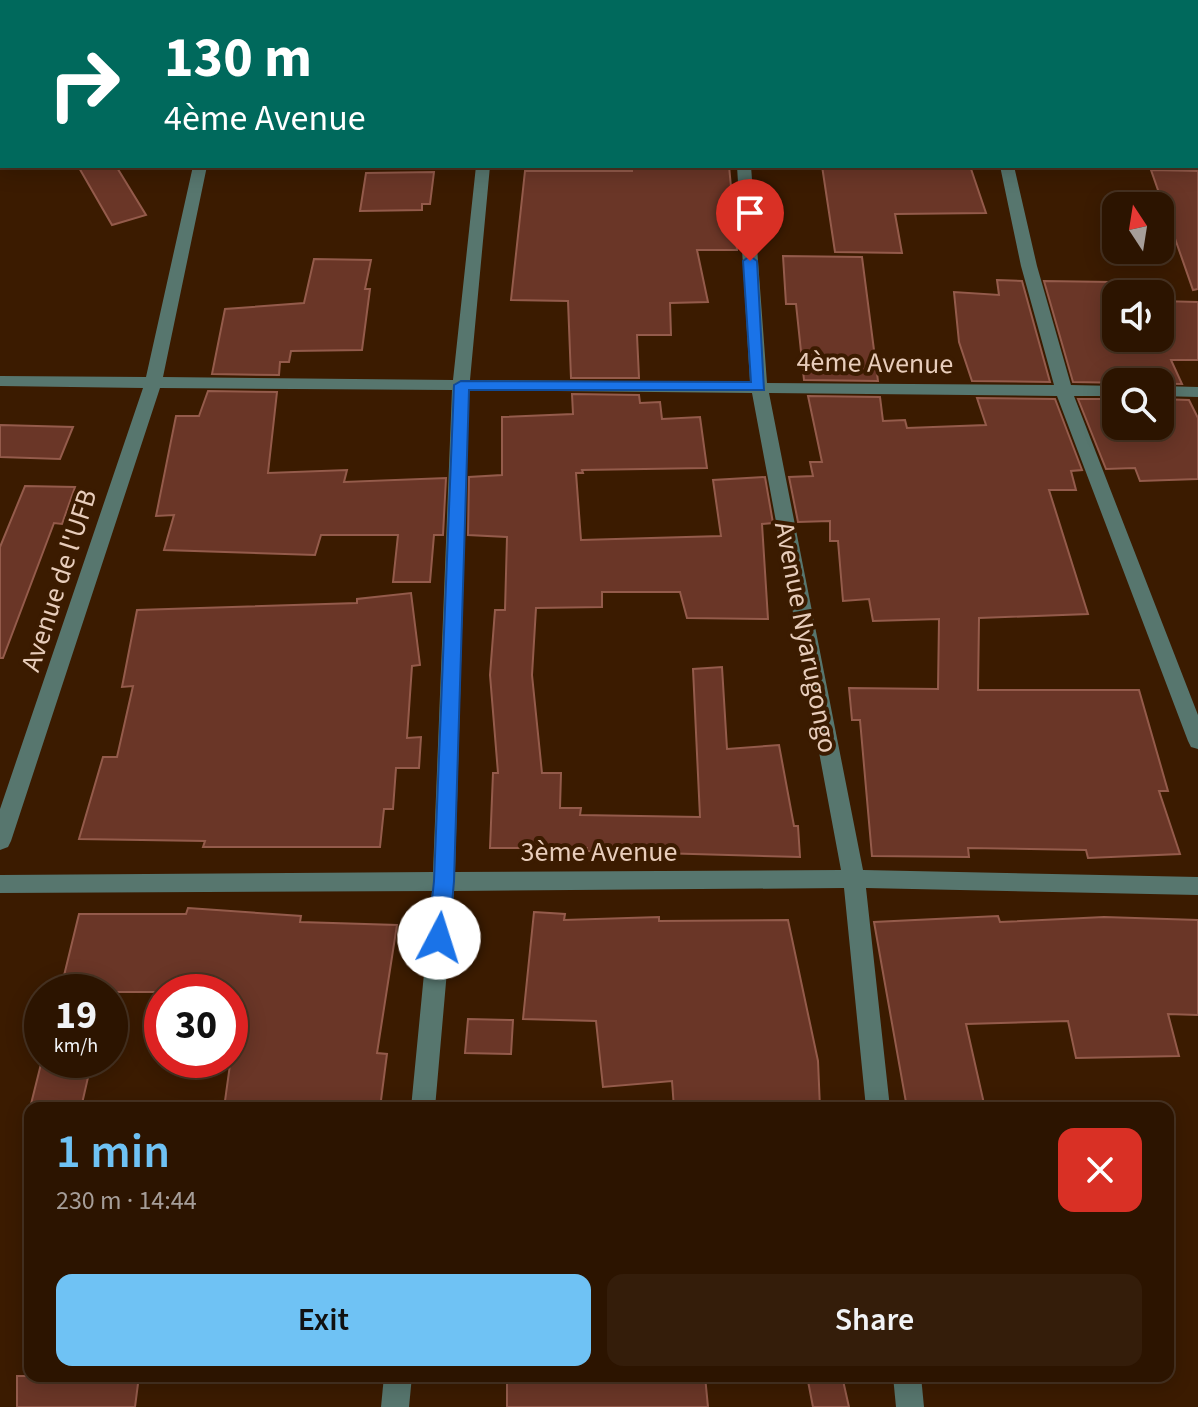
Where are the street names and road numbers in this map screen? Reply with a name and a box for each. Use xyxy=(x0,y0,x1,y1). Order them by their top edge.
street label: 4ème Avenue xyxy=(796,342,954,384)
street label: Avenue de l'UFB xyxy=(11,484,107,677)
street label: Avenue Nyarugongo xyxy=(764,518,848,756)
street label: 3ème Avenue xyxy=(521,832,677,872)

